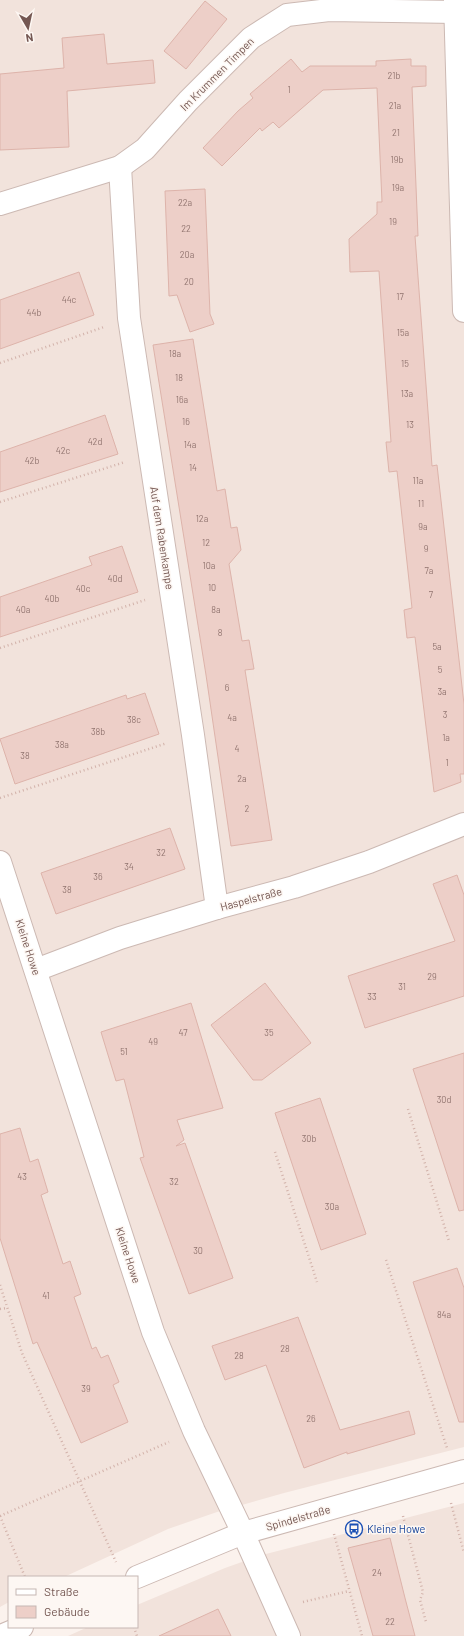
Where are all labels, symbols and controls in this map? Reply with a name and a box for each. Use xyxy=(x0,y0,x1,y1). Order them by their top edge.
north arrow xyxy=(8,8,48,48)
text: N xyxy=(25,31,34,45)
street label: Im Krummen Timpen xyxy=(177,34,256,113)
house number: 21b xyxy=(388,70,400,81)
house number: 1 xyxy=(287,84,291,95)
house number: 21a xyxy=(389,100,401,111)
house number: 21 xyxy=(392,127,400,138)
house number: 19b xyxy=(391,154,403,165)
house number: 19a xyxy=(392,182,404,193)
house number: 22a xyxy=(178,197,192,208)
house number: 19 xyxy=(389,216,397,227)
house number: 22 xyxy=(181,223,191,234)
house number: 20a xyxy=(180,249,194,260)
house number: 20 xyxy=(184,276,194,287)
house number: 17 xyxy=(396,291,404,302)
house number: 44c xyxy=(62,294,77,305)
house number: 44b xyxy=(27,307,41,318)
house number: 15a xyxy=(397,327,409,338)
house number: 18a xyxy=(169,348,181,359)
house number: 15 xyxy=(401,358,409,369)
house number: 18 xyxy=(175,372,183,383)
house number: 13a xyxy=(401,388,413,399)
house number: 16a xyxy=(176,394,188,405)
house number: 16 xyxy=(182,416,190,427)
house number: 13 xyxy=(406,419,414,430)
house number: 42d xyxy=(88,436,102,447)
house number: 14a xyxy=(184,439,196,450)
house number: 42c xyxy=(56,445,71,456)
house number: 42b xyxy=(25,455,39,466)
house number: 14 xyxy=(189,462,197,473)
house number: 11a xyxy=(413,475,423,486)
street label: Auf dem Rabenkampe xyxy=(148,486,177,590)
house number: 11 xyxy=(418,498,424,509)
house number: 12a xyxy=(196,513,208,524)
house number: 9a xyxy=(418,521,428,532)
house number: 12 xyxy=(202,537,210,548)
house number: 9 xyxy=(424,543,429,554)
house number: 10a xyxy=(203,560,215,571)
house number: 7a xyxy=(425,565,433,576)
house number: 40d xyxy=(108,573,123,584)
house number: 10 xyxy=(208,582,216,593)
house number: 40c xyxy=(76,583,91,594)
house number: 7 xyxy=(429,589,434,600)
house number: 40b xyxy=(45,593,60,604)
house number: 40a xyxy=(16,604,30,615)
house number: 8a xyxy=(211,604,221,615)
house number: 8 xyxy=(218,627,223,638)
house number: 5a xyxy=(432,641,442,652)
house number: 5 xyxy=(438,664,443,675)
house number: 6 xyxy=(225,682,230,693)
house number: 3a xyxy=(437,686,447,697)
house number: 3 xyxy=(443,709,448,720)
house number: 4a xyxy=(227,712,237,723)
house number: 38c xyxy=(127,714,141,725)
house number: 38b xyxy=(91,726,105,737)
house number: 1a xyxy=(442,732,450,743)
house number: 38a xyxy=(55,739,69,750)
house number: 4 xyxy=(235,743,240,754)
house number: 38 xyxy=(20,750,30,761)
house number: 1 xyxy=(445,757,449,768)
house number: 2a xyxy=(237,773,247,784)
house number: 2 xyxy=(245,803,250,814)
house number: 32 xyxy=(156,847,166,858)
house number: 34 xyxy=(124,861,134,872)
house number: 36 xyxy=(93,871,103,882)
house number: 38 xyxy=(62,884,72,895)
street label: Haspelstraße xyxy=(219,884,283,913)
street label: Kleine Howe xyxy=(13,917,44,977)
house number: 29 xyxy=(427,971,437,982)
house number: 31 xyxy=(398,981,406,992)
house number: 33 xyxy=(367,991,377,1002)
house number: 47 xyxy=(179,1027,188,1038)
house number: 35 xyxy=(264,1027,274,1038)
house number: 49 xyxy=(148,1036,158,1047)
house number: 51 xyxy=(120,1046,128,1057)
house number: 30d xyxy=(437,1094,451,1105)
house number: 30b xyxy=(302,1133,316,1144)
house number: 43 xyxy=(17,1171,27,1182)
house number: 32 xyxy=(169,1176,179,1187)
house number: 30a xyxy=(325,1201,339,1212)
street label: Kleine Howe xyxy=(113,1225,144,1285)
house number: 30 xyxy=(193,1245,203,1256)
house number: 41 xyxy=(42,1290,50,1301)
house number: 84a xyxy=(437,1309,451,1320)
house number: 28 xyxy=(280,1343,290,1354)
house number: 28 xyxy=(234,1350,244,1361)
house number: 39 xyxy=(81,1383,91,1394)
house number: 26 xyxy=(306,1413,316,1424)
street label: Spindelstraße xyxy=(264,1502,332,1533)
bus stop icon: Kleine Howe xyxy=(344,1519,364,1539)
place label: Kleine Howe xyxy=(367,1522,426,1535)
house number: 24 xyxy=(372,1567,382,1578)
legend xyxy=(8,1576,138,1628)
text: Straße xyxy=(44,1584,79,1598)
text: Gebäude xyxy=(44,1604,90,1618)
house number: 22 xyxy=(385,1616,395,1627)

